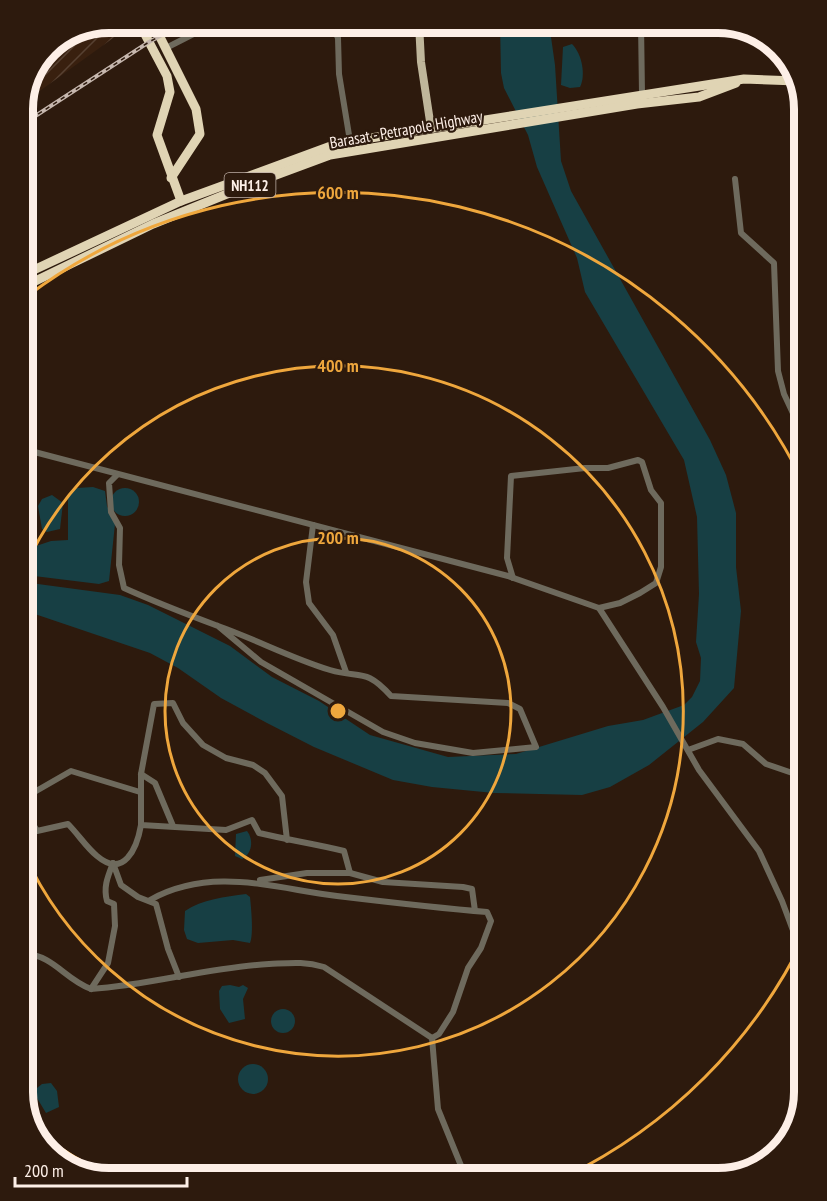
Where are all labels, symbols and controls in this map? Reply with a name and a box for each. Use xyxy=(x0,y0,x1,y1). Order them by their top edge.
street label: Barasat - Petrapole Highway xyxy=(328,106,484,152)
road number: NH112 xyxy=(224,173,276,197)
text: 600 m xyxy=(317,181,359,204)
text: 400 m xyxy=(317,354,359,377)
text: 200 m xyxy=(317,526,359,549)
centre of rings xyxy=(328,701,348,721)
scale bar xyxy=(15,1150,188,1188)
text: 200 m xyxy=(24,1159,64,1182)

